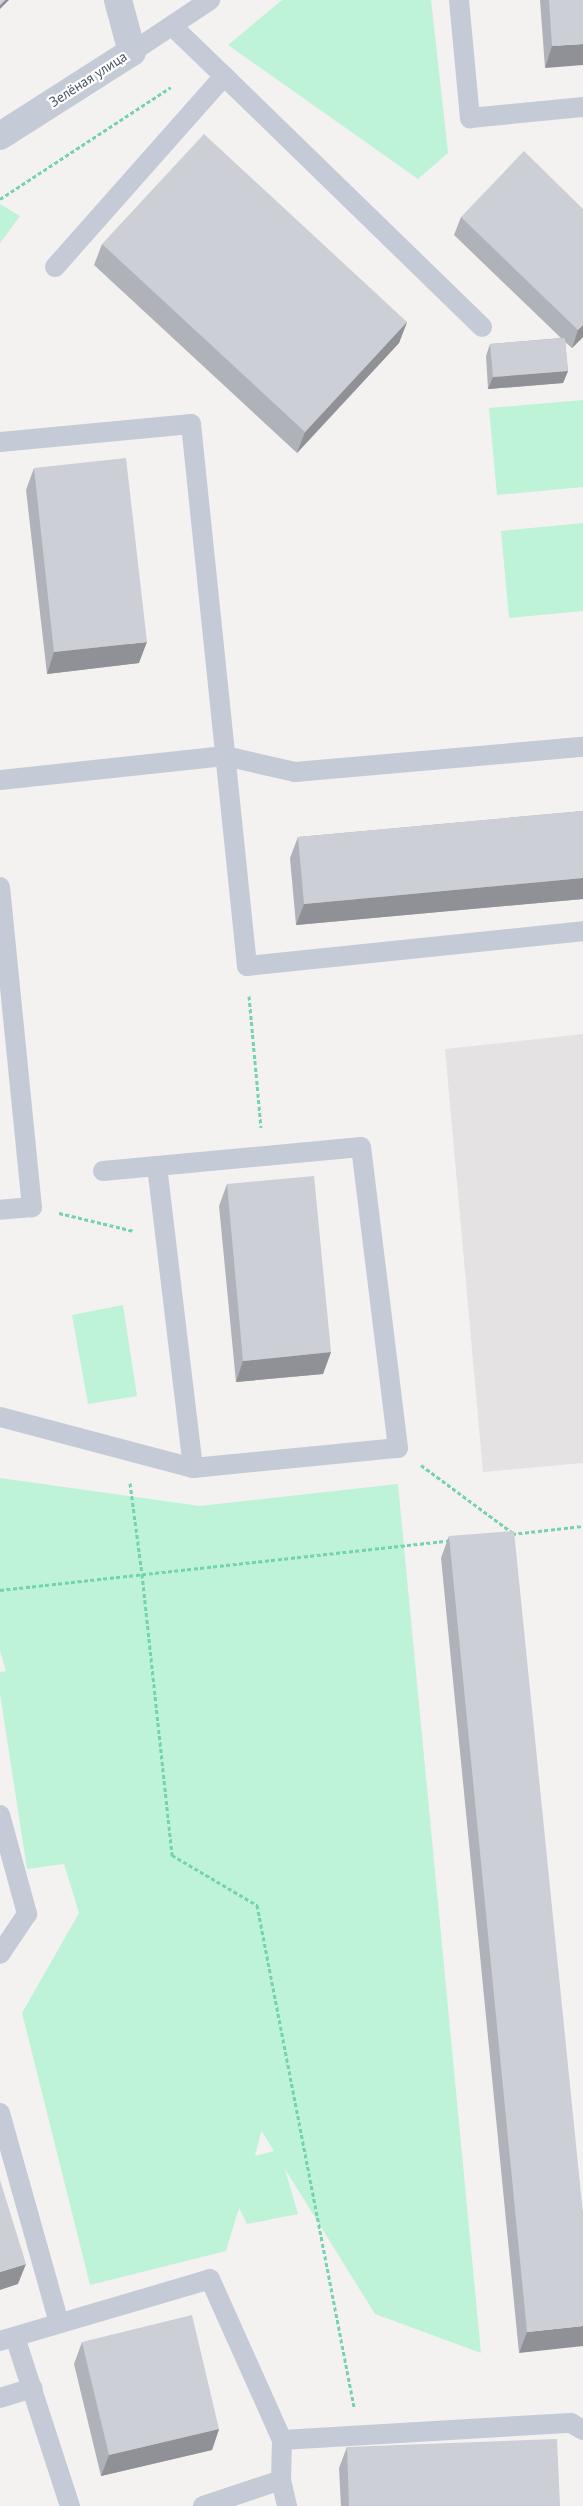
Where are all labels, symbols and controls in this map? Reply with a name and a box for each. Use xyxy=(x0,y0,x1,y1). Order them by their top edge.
street label: Зелёная улица xyxy=(46,48,130,110)

